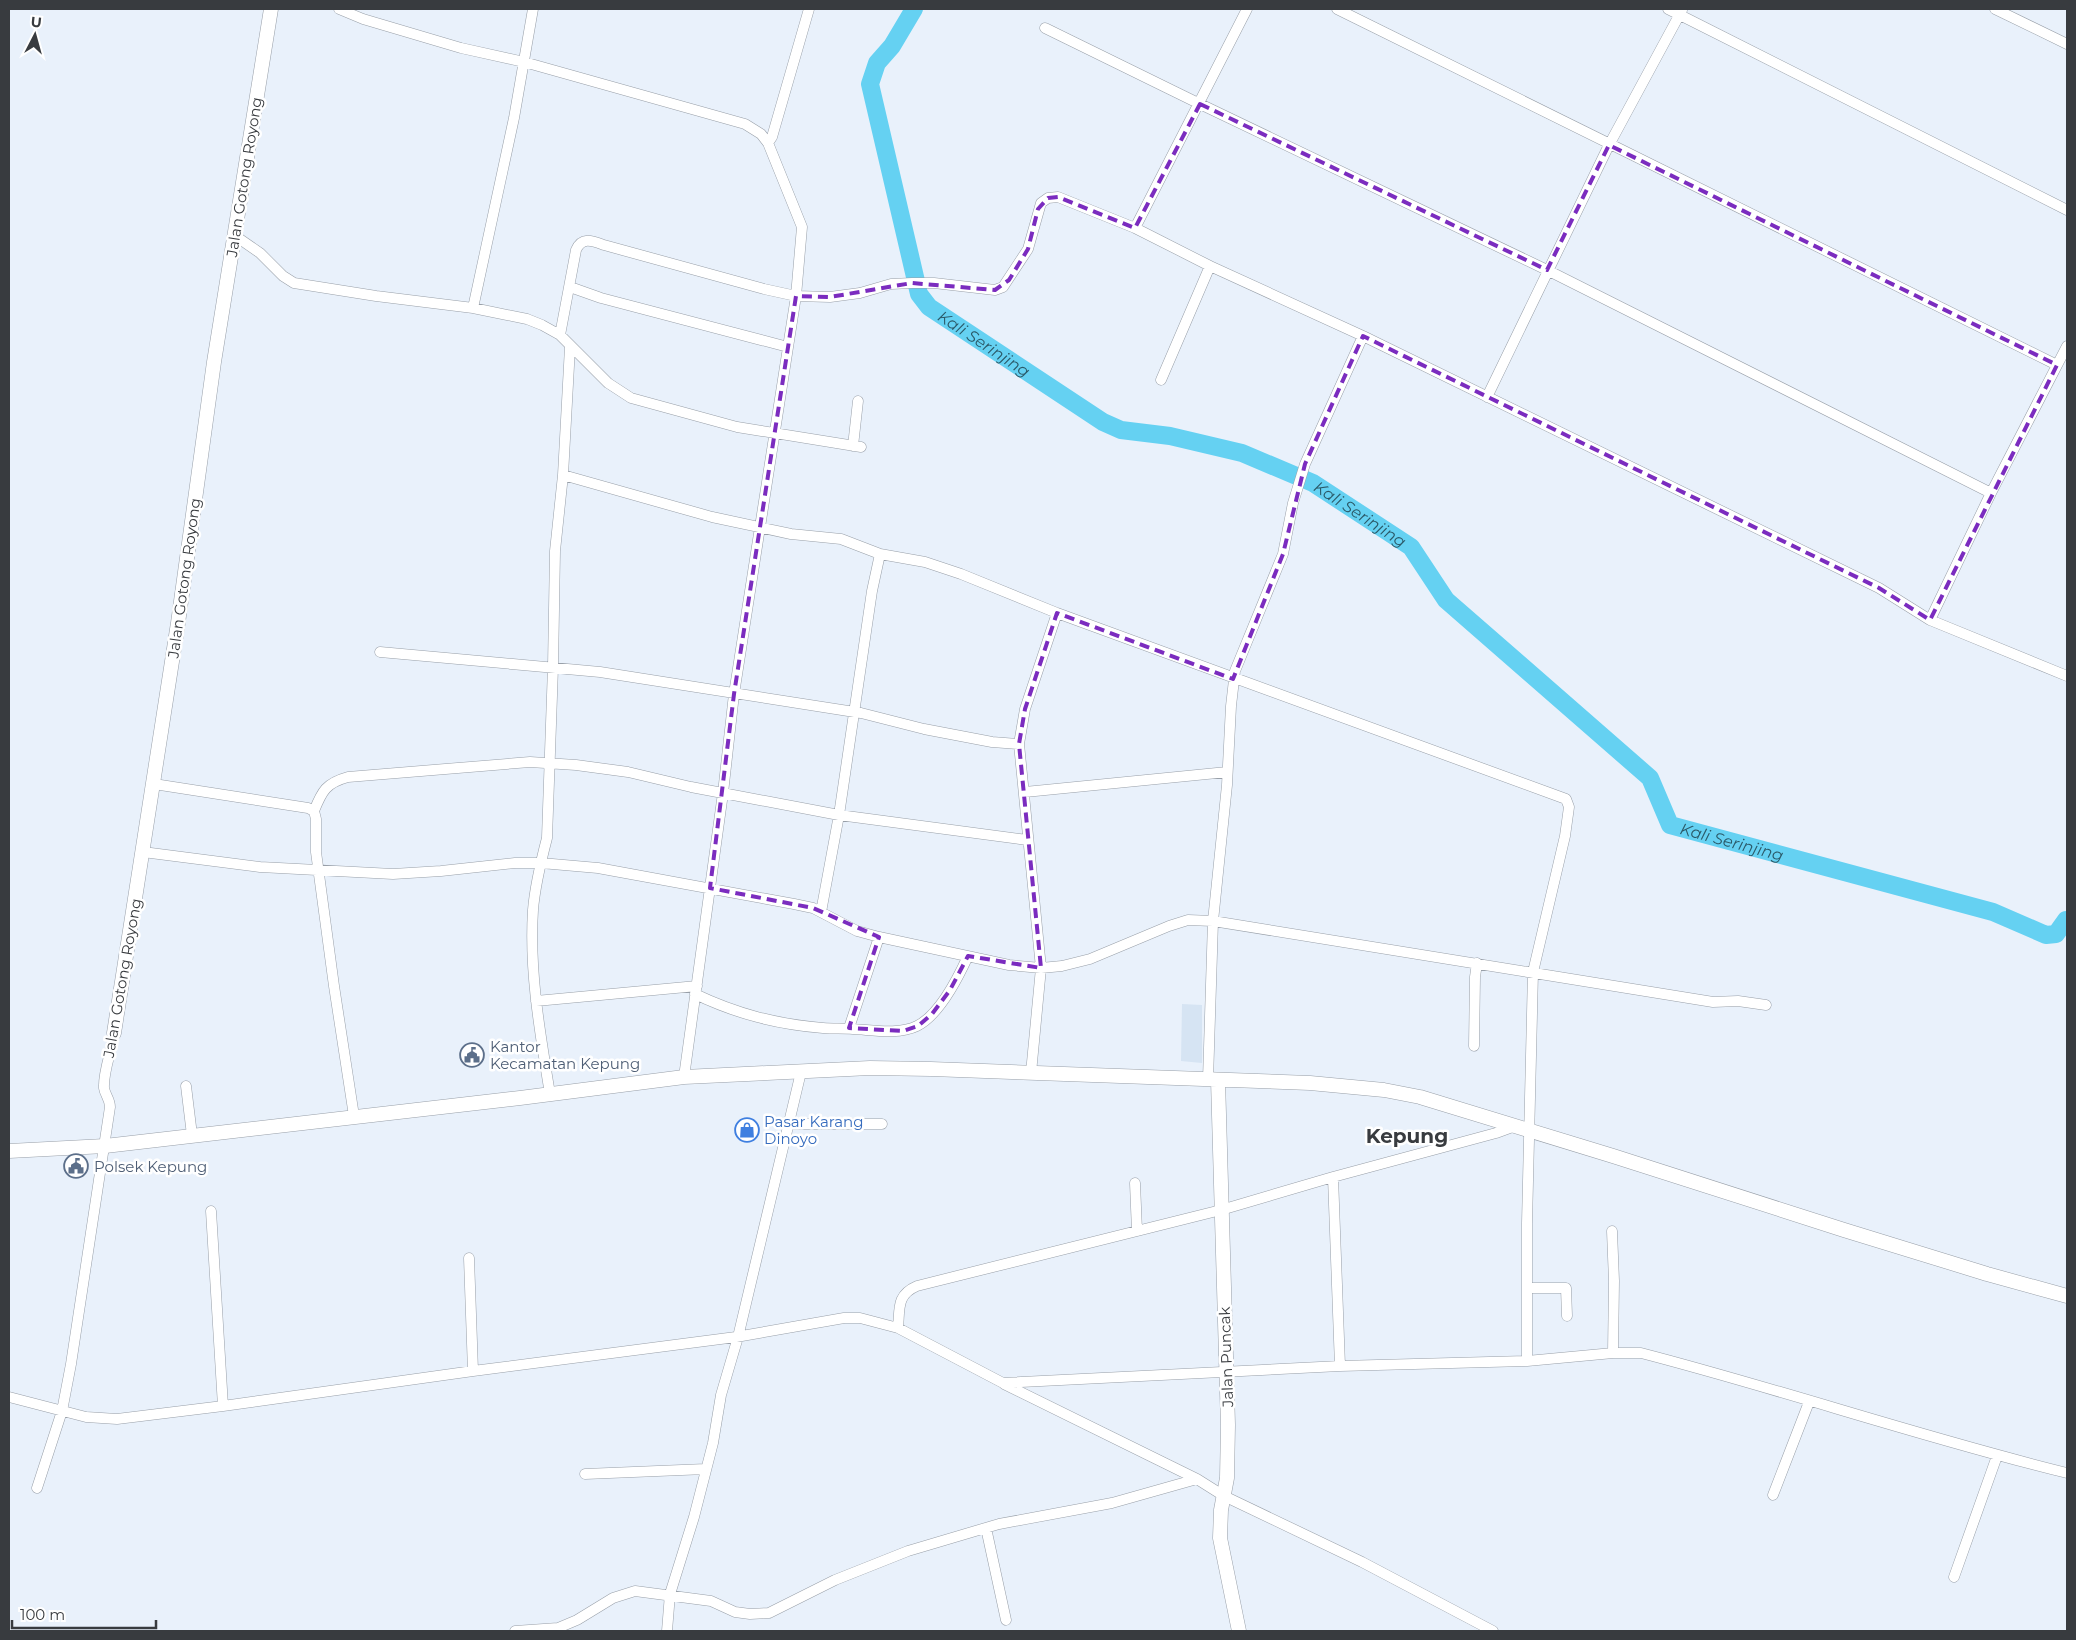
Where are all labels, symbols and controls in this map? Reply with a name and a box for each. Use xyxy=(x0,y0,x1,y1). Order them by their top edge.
north arrow xyxy=(10,10,60,60)
text: U xyxy=(30,13,43,32)
street label: Jalan Gotong Royong xyxy=(222,96,266,259)
water label: Kali Serinjing xyxy=(935,306,1034,381)
water label: Kali Serinjing xyxy=(1311,477,1410,551)
street label: Jalan Gotong Royong xyxy=(163,497,205,660)
water label: Kali Serinjing xyxy=(1678,819,1786,865)
street label: Jalan Gotong Royong xyxy=(98,897,145,1060)
place label: Kantor Kecamatan Kepung xyxy=(490,1037,640,1073)
public building icon: Kantor Kecamatan Kepung xyxy=(459,1042,485,1068)
place label: Pasar Karang Dinoyo xyxy=(764,1112,864,1148)
shop icon: Pasar Karang Dinoyo xyxy=(734,1117,760,1143)
district label: Kepung xyxy=(1366,1124,1448,1148)
public building icon: Polsek Kepung xyxy=(63,1153,89,1179)
place label: Polsek Kepung xyxy=(94,1157,207,1176)
street label: Jalan Puncak xyxy=(1215,1306,1237,1409)
scale bar xyxy=(12,1598,156,1630)
text: 100 m xyxy=(20,1605,65,1624)

